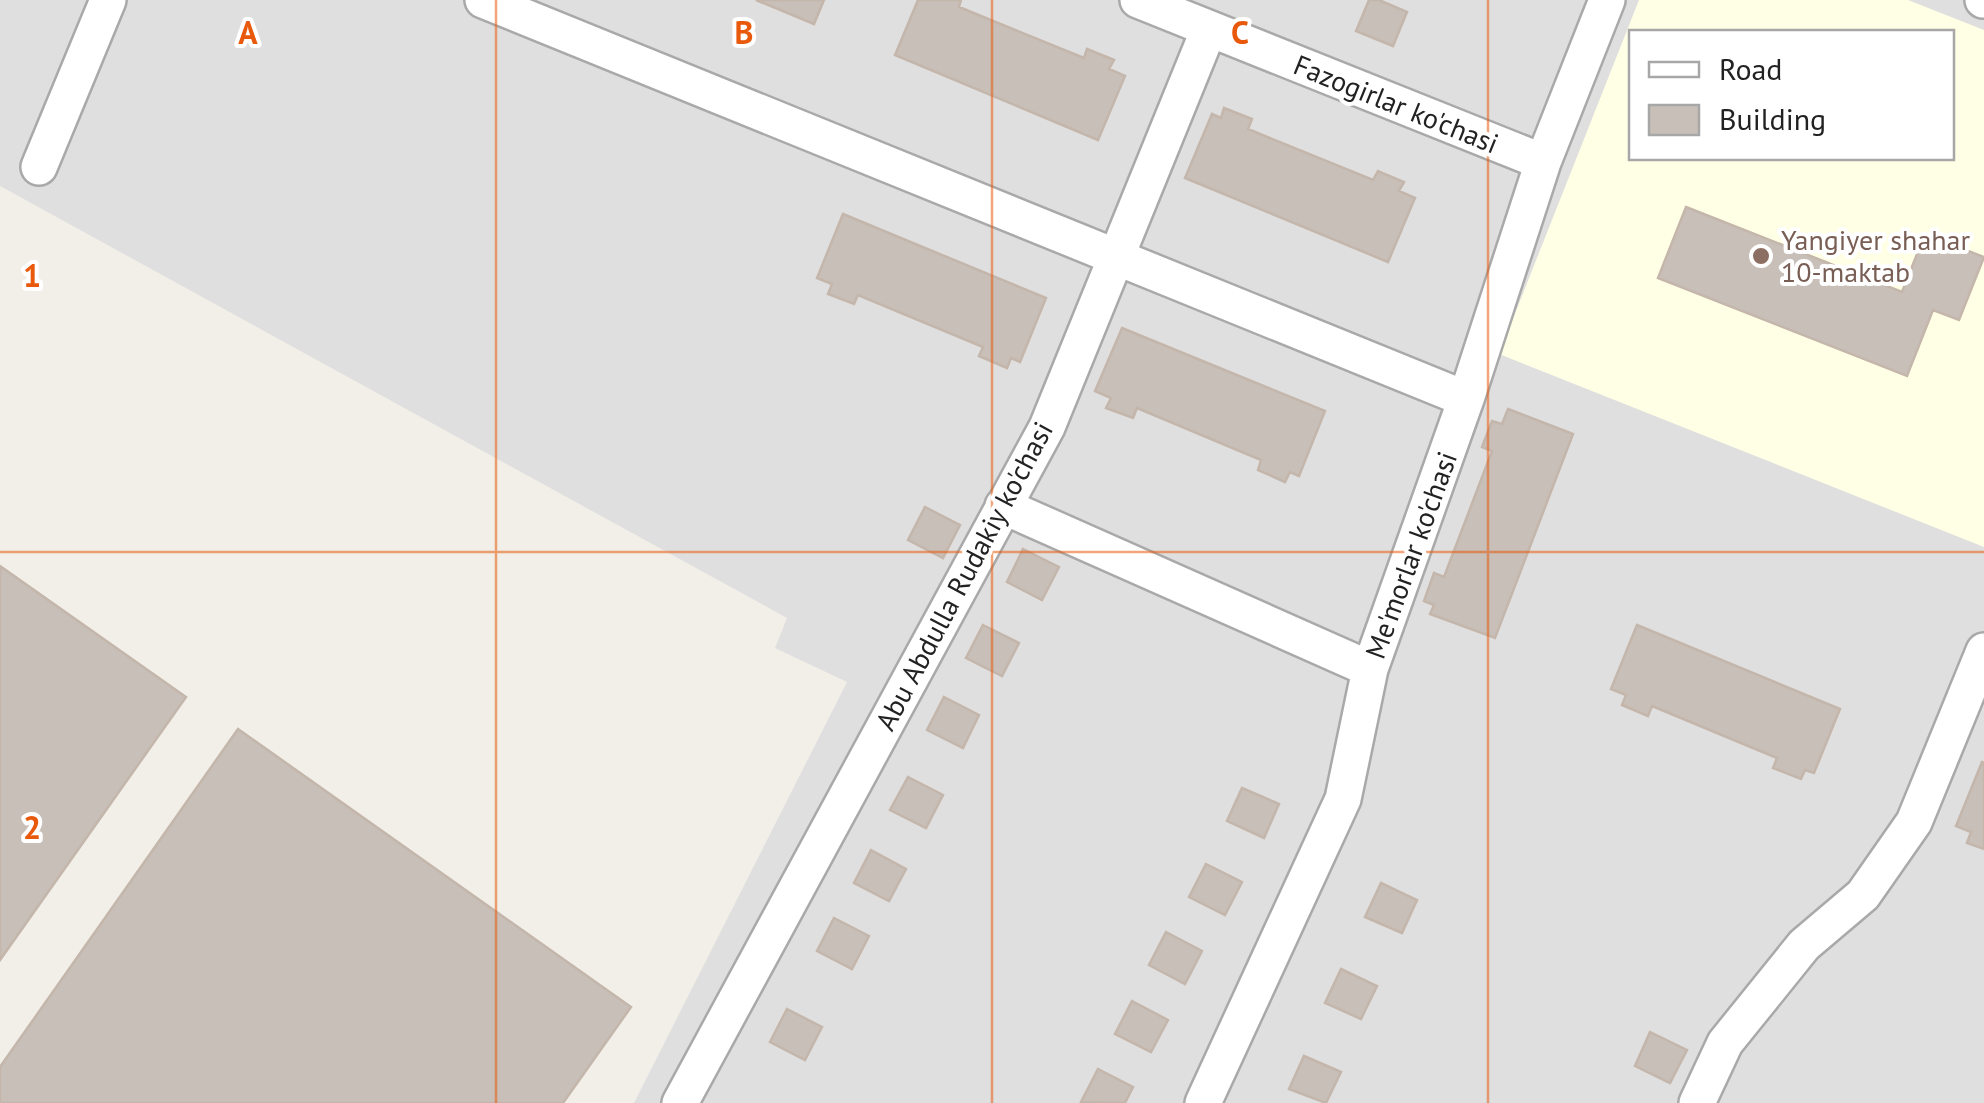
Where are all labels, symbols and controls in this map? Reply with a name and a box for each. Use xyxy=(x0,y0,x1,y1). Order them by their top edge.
text: A xyxy=(238,11,258,53)
text: B xyxy=(735,11,753,53)
text: C xyxy=(1231,11,1249,53)
legend xyxy=(1629,30,1954,160)
street label: Fazogirlar ko'chasi xyxy=(1288,46,1504,161)
text: Road xyxy=(1719,49,1783,88)
text: Building xyxy=(1719,99,1826,138)
place label: Yangiyer shahar 10-maktab xyxy=(1781,221,1971,290)
marker: Yangiyer shahar 10-maktab xyxy=(1750,245,1772,267)
text: 1 xyxy=(23,254,41,296)
street label: Abu Abdulla Rudakiy ko'chasi xyxy=(866,415,1061,736)
street label: Me'morlar ko'chasi xyxy=(1356,446,1465,663)
text: 2 xyxy=(23,806,41,848)

